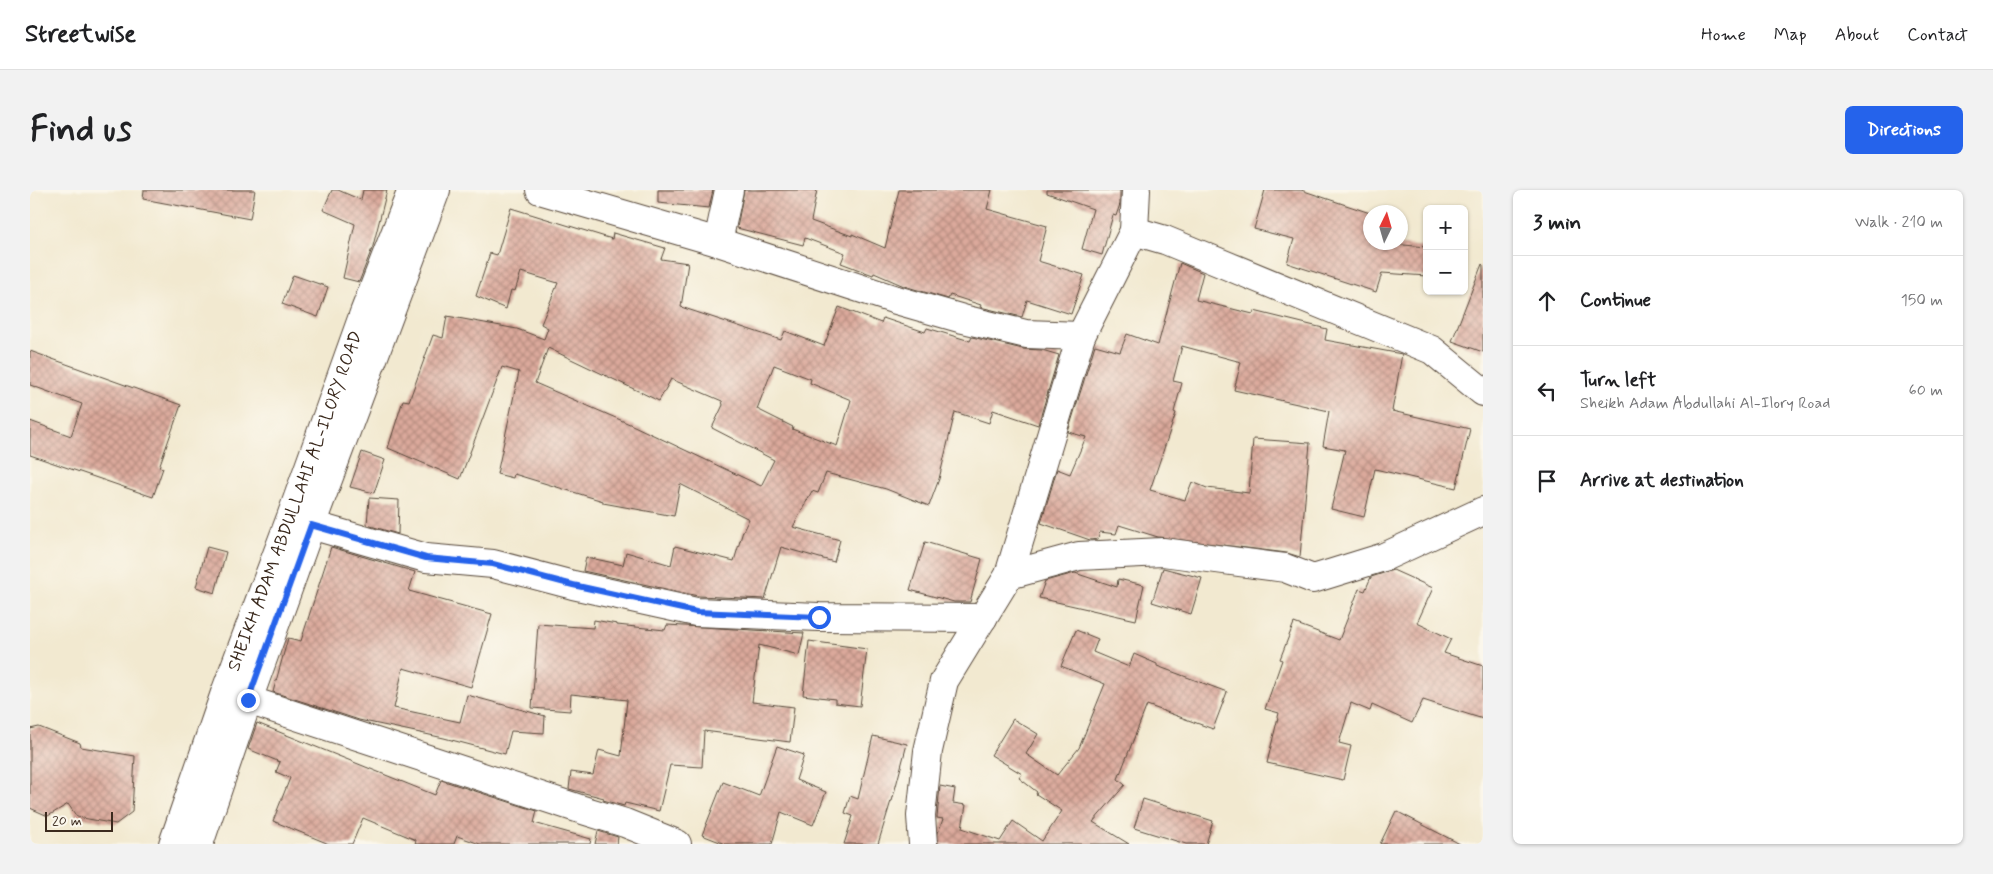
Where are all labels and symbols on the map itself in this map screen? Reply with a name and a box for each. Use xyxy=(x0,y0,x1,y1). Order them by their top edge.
north arrow xyxy=(1363,205,1408,250)
street label: SHEIKH ADAM ABDULLAHI AL-ILORY ROAD xyxy=(222,328,369,675)
route start xyxy=(808,606,831,629)
route end xyxy=(237,689,260,712)
scale bar xyxy=(45,809,112,832)

